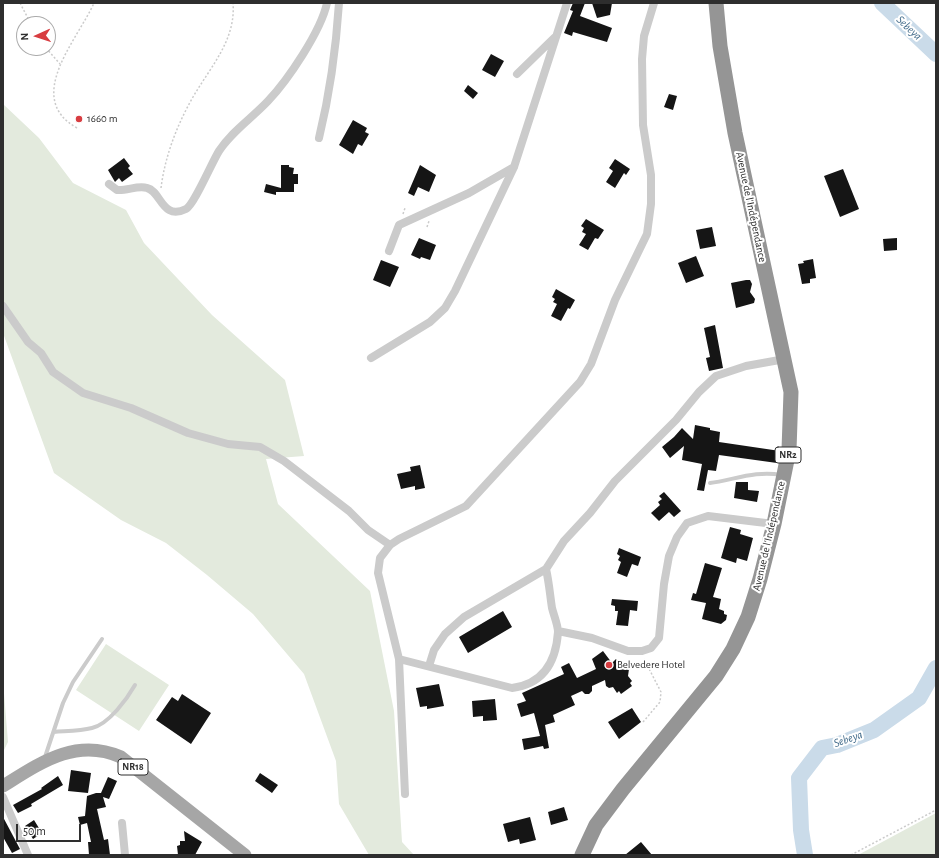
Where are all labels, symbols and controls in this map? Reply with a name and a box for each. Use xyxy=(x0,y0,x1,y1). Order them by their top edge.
water label: Sebeya xyxy=(893,13,925,43)
north arrow xyxy=(16,16,56,56)
text: N xyxy=(19,32,30,41)
place label: 1660 m xyxy=(87,112,118,126)
marker: 1660 m xyxy=(74,114,84,124)
street label: Avenue de l'Indépendance xyxy=(733,151,769,263)
road number: NR2 xyxy=(775,447,801,463)
street label: Avenue de l'Indépendance xyxy=(750,480,788,592)
place label: Belvedere Hotel xyxy=(617,658,685,672)
marker: Belvedere Hotel xyxy=(604,660,614,670)
water label: Sebeya xyxy=(832,727,864,751)
road number: NR18 xyxy=(118,759,148,775)
scale bar xyxy=(18,816,83,842)
text: 50 m xyxy=(23,825,46,837)

